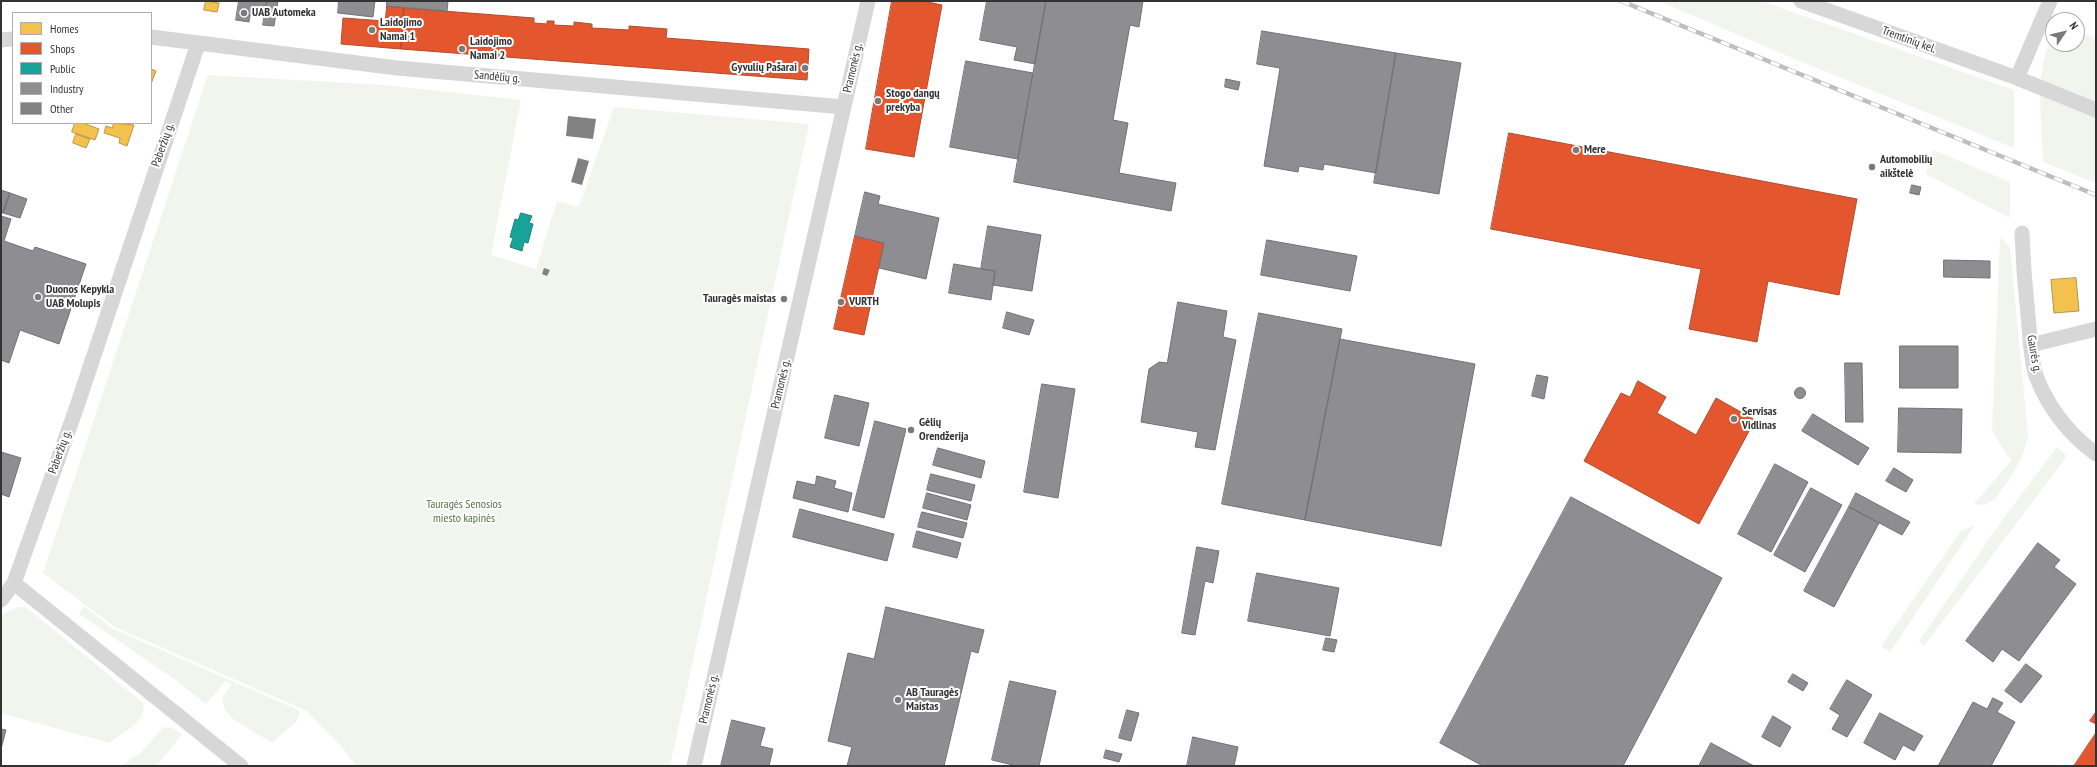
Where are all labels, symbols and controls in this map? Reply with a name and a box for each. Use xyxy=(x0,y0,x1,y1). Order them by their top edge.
place label: UAB Automeka xyxy=(252,6,316,20)
marker: UAB Automeka xyxy=(239,8,249,18)
legend xyxy=(12,12,152,124)
north arrow xyxy=(2045,12,2085,52)
place label: Laidojimo Namai 1 xyxy=(380,16,422,44)
text: N xyxy=(2067,19,2081,32)
text: Homes xyxy=(50,21,78,36)
street label: Tremtinių kel. xyxy=(1880,24,1938,56)
marker: Laidojimo Namai 1 xyxy=(367,25,377,35)
place label: Laidojimo Namai 2 xyxy=(470,35,512,63)
text: Shops xyxy=(50,41,75,56)
street label: Pramonės g. xyxy=(840,42,866,94)
marker: Laidojimo Namai 2 xyxy=(457,44,467,54)
text: Public xyxy=(50,61,75,76)
place label: Gyvulių Pašarai xyxy=(731,61,797,75)
marker: Gyvulių Pašarai xyxy=(800,63,810,73)
street label: Sandėlių g. xyxy=(474,68,520,86)
text: Industry xyxy=(50,81,84,96)
place label: Stogo dangų prekyba xyxy=(886,87,940,115)
marker: Stogo dangų prekyba xyxy=(873,96,883,106)
text: Other xyxy=(50,101,73,116)
street label: Paberžių g. xyxy=(149,121,177,169)
place label: Mere xyxy=(1584,143,1606,157)
marker: Mere xyxy=(1571,145,1581,155)
place label: Automobilių aikštelė xyxy=(1880,153,1932,181)
marker: Automobilių aikštelė xyxy=(1867,162,1877,172)
place label: Duonos Kepykla UAB Molupis xyxy=(46,283,114,311)
marker: Duonos Kepykla UAB Molupis xyxy=(33,292,43,302)
place label: Tauragės maistas xyxy=(703,292,776,306)
marker: Tauragės maistas xyxy=(779,294,789,304)
place label: VURTH xyxy=(849,295,879,309)
marker: VURTH xyxy=(836,297,846,307)
street label: Gaurės g. xyxy=(2024,334,2044,374)
street label: Pramonės g. xyxy=(768,358,794,410)
place label: Servisas Vidlinas xyxy=(1742,405,1777,433)
marker: Servisas Vidlinas xyxy=(1729,414,1739,424)
place label: Gėlių Orendžerija xyxy=(919,416,969,444)
marker: Gėlių Orendžerija xyxy=(906,425,916,435)
street label: Paberžių g. xyxy=(45,428,75,476)
park label: Tauragės Senosios miesto kapinės xyxy=(426,498,502,526)
street label: Pramonės g. xyxy=(696,673,722,725)
place label: AB Tauragės Maistas xyxy=(906,686,958,714)
marker: AB Tauragės Maistas xyxy=(893,695,903,705)

